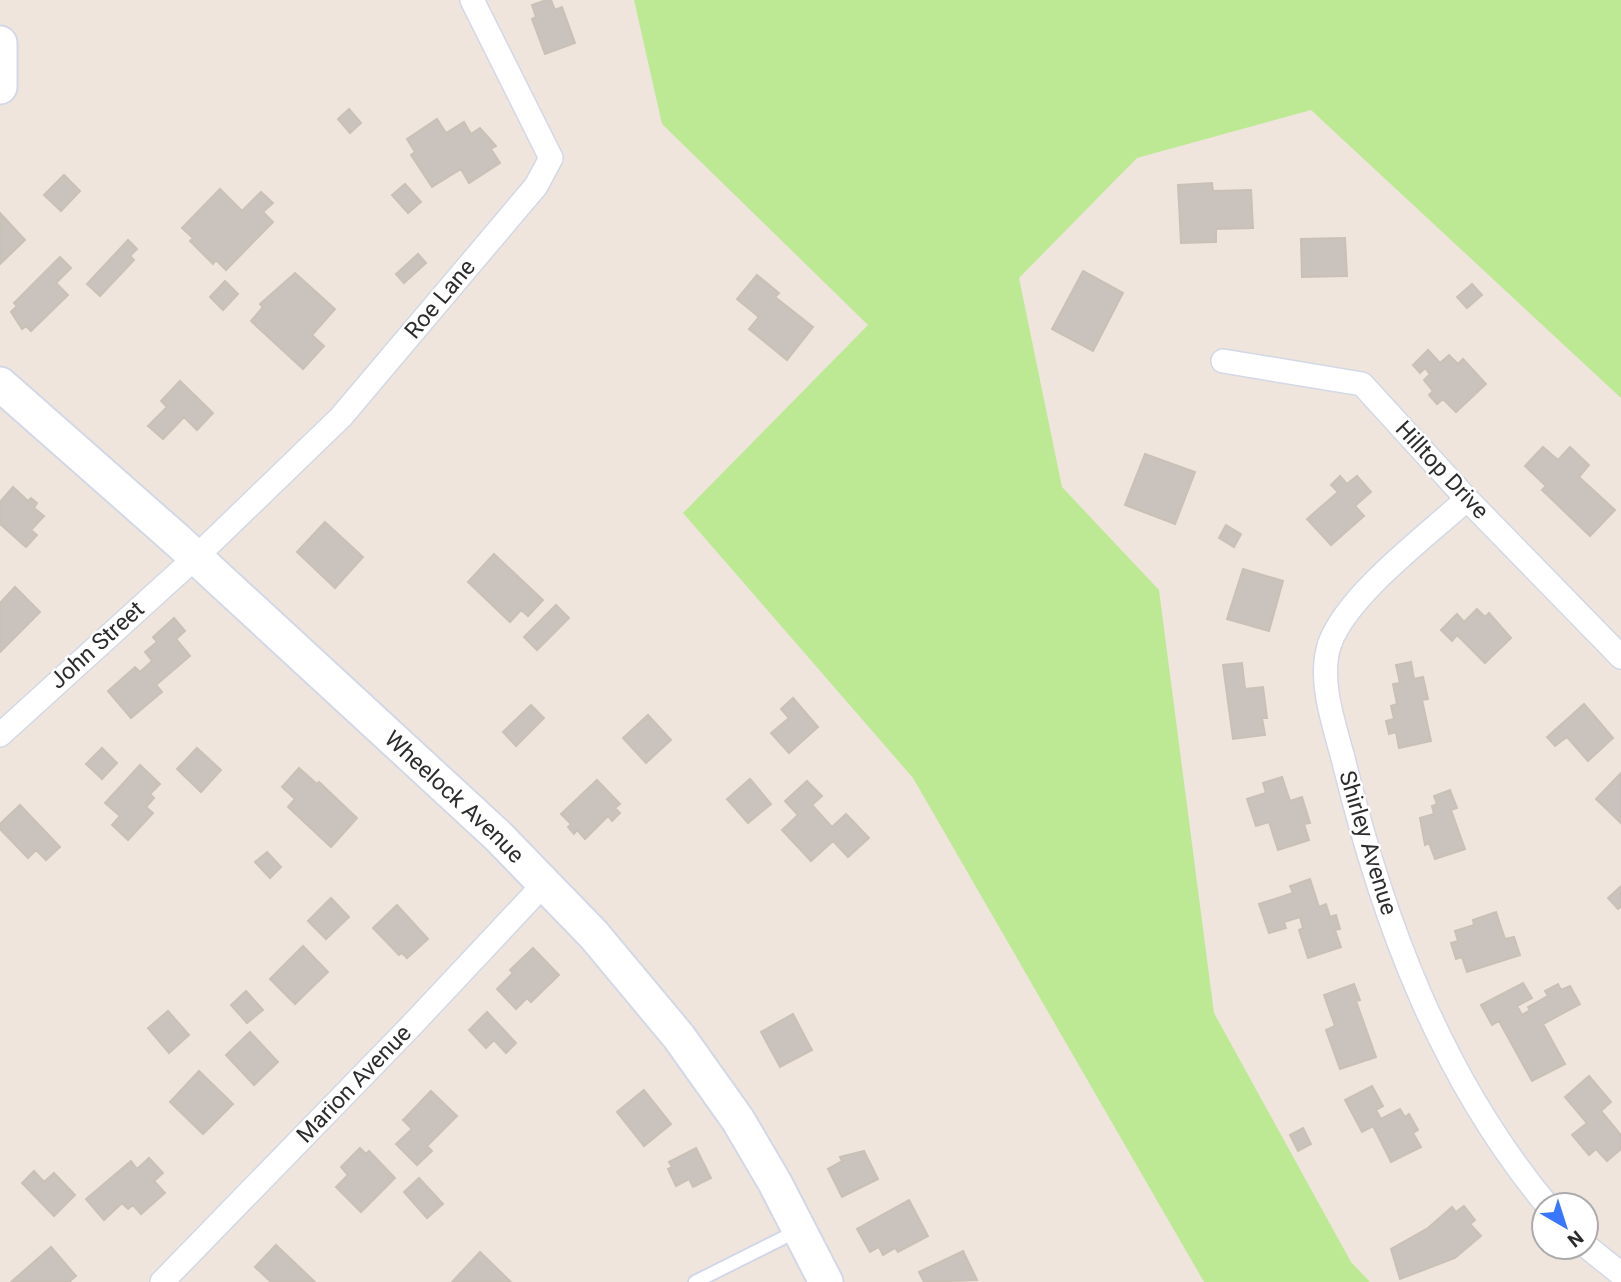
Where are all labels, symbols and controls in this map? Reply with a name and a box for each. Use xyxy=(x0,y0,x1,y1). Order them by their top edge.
street label: Roe Lane xyxy=(399,254,481,344)
street label: Hilltop Drive xyxy=(1390,415,1494,525)
street label: John Street xyxy=(44,596,150,694)
street label: Wheelock Avenue xyxy=(379,725,530,868)
street label: Shirley Avenue xyxy=(1333,768,1403,918)
street label: Marion Avenue xyxy=(291,1020,417,1148)
north arrow xyxy=(1530,1191,1600,1261)
text: N xyxy=(1563,1226,1588,1252)

